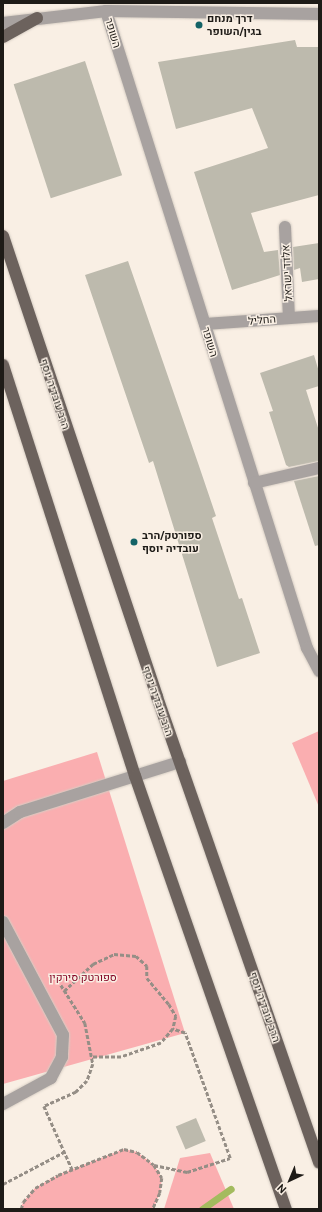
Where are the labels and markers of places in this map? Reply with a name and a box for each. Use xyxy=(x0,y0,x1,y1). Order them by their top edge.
place label: דרך מנחם בגין/השופר xyxy=(207,12,261,38)
marker: דרך מנחם בגין/השופר xyxy=(194,20,204,30)
place label: ספורטק/הרב עובדיה יוסף xyxy=(142,529,202,555)
marker: ספורטק/הרב עובדיה יוסף xyxy=(129,537,139,547)

